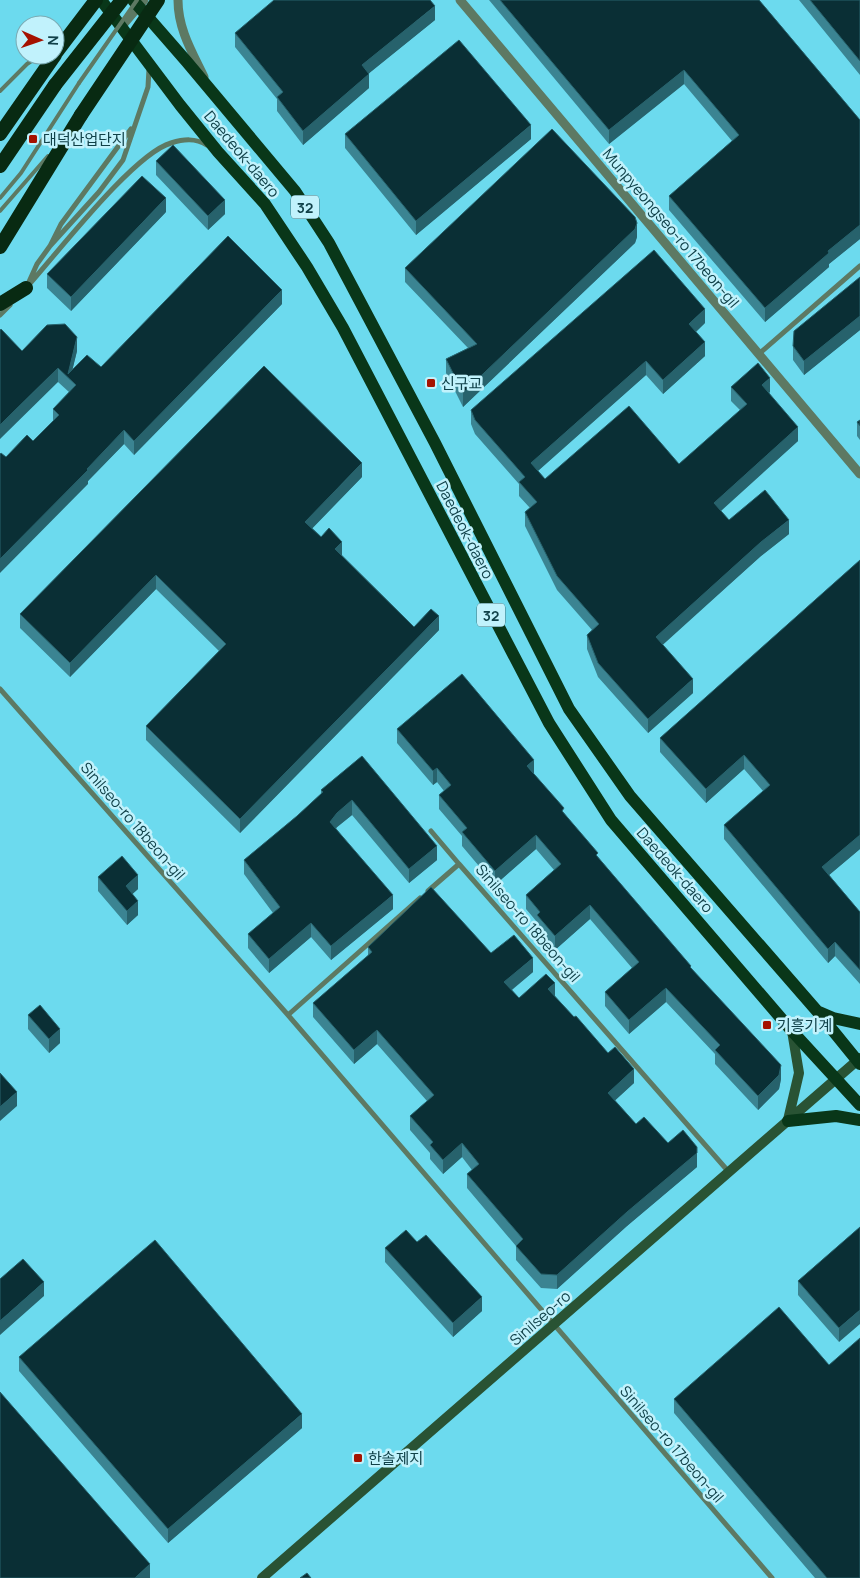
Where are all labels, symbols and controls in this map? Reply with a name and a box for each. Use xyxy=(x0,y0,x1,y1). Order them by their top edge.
north arrow xyxy=(15,15,65,65)
text: N xyxy=(44,35,63,46)
street label: Daedeok-daero xyxy=(200,106,285,202)
place label: 대덕산업단지 xyxy=(43,129,126,150)
marker: 대덕산업단지 xyxy=(27,133,39,145)
street label: Munpyeongseo-ro 17beon-gil xyxy=(598,144,744,312)
road number: 32 xyxy=(291,196,319,218)
place label: 신구교 xyxy=(441,373,482,394)
marker: 신구교 xyxy=(425,377,437,389)
street label: Daedeok-daero xyxy=(431,478,499,583)
road number: 32 xyxy=(477,604,505,626)
street label: Sinilseo-ro 18beon-gil xyxy=(76,758,190,884)
street label: Daedeok-daero xyxy=(632,823,718,917)
street label: Sinilseo-ro 18beon-gil xyxy=(471,860,585,986)
place label: 기흥기계 xyxy=(777,1015,832,1036)
marker: 기흥기계 xyxy=(761,1019,773,1031)
street label: Sinilseo-ro xyxy=(505,1286,575,1350)
street label: Sinilseo-ro 17beon-gil xyxy=(615,1381,729,1507)
place label: 한솔제지 xyxy=(368,1448,423,1469)
marker: 한솔제지 xyxy=(352,1452,364,1464)

